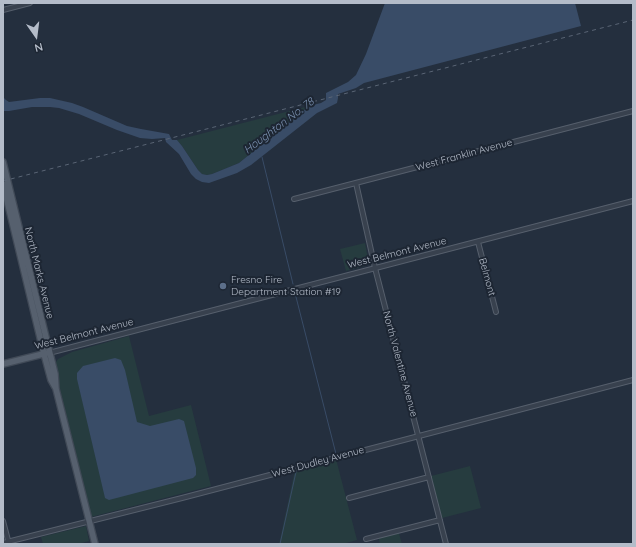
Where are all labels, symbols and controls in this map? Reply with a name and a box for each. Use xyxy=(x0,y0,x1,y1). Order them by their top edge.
north arrow xyxy=(16,16,56,56)
text: N xyxy=(33,40,45,55)
water label: Houghton No. 78 xyxy=(241,95,317,157)
street label: West Franklin Avenue xyxy=(414,136,514,174)
street label: North Marks Avenue xyxy=(22,226,56,320)
street label: West Belmont Avenue xyxy=(346,235,448,271)
street label: Belmont xyxy=(476,257,498,297)
place label: Fresno Fire Department Station #19 xyxy=(231,274,341,298)
marker: Fresno Fire Department Station #19 xyxy=(218,281,228,291)
street label: North Valentine Avenue xyxy=(380,310,420,418)
street label: West Belmont Avenue xyxy=(33,316,135,352)
street label: West Dudley Avenue xyxy=(270,444,366,480)

